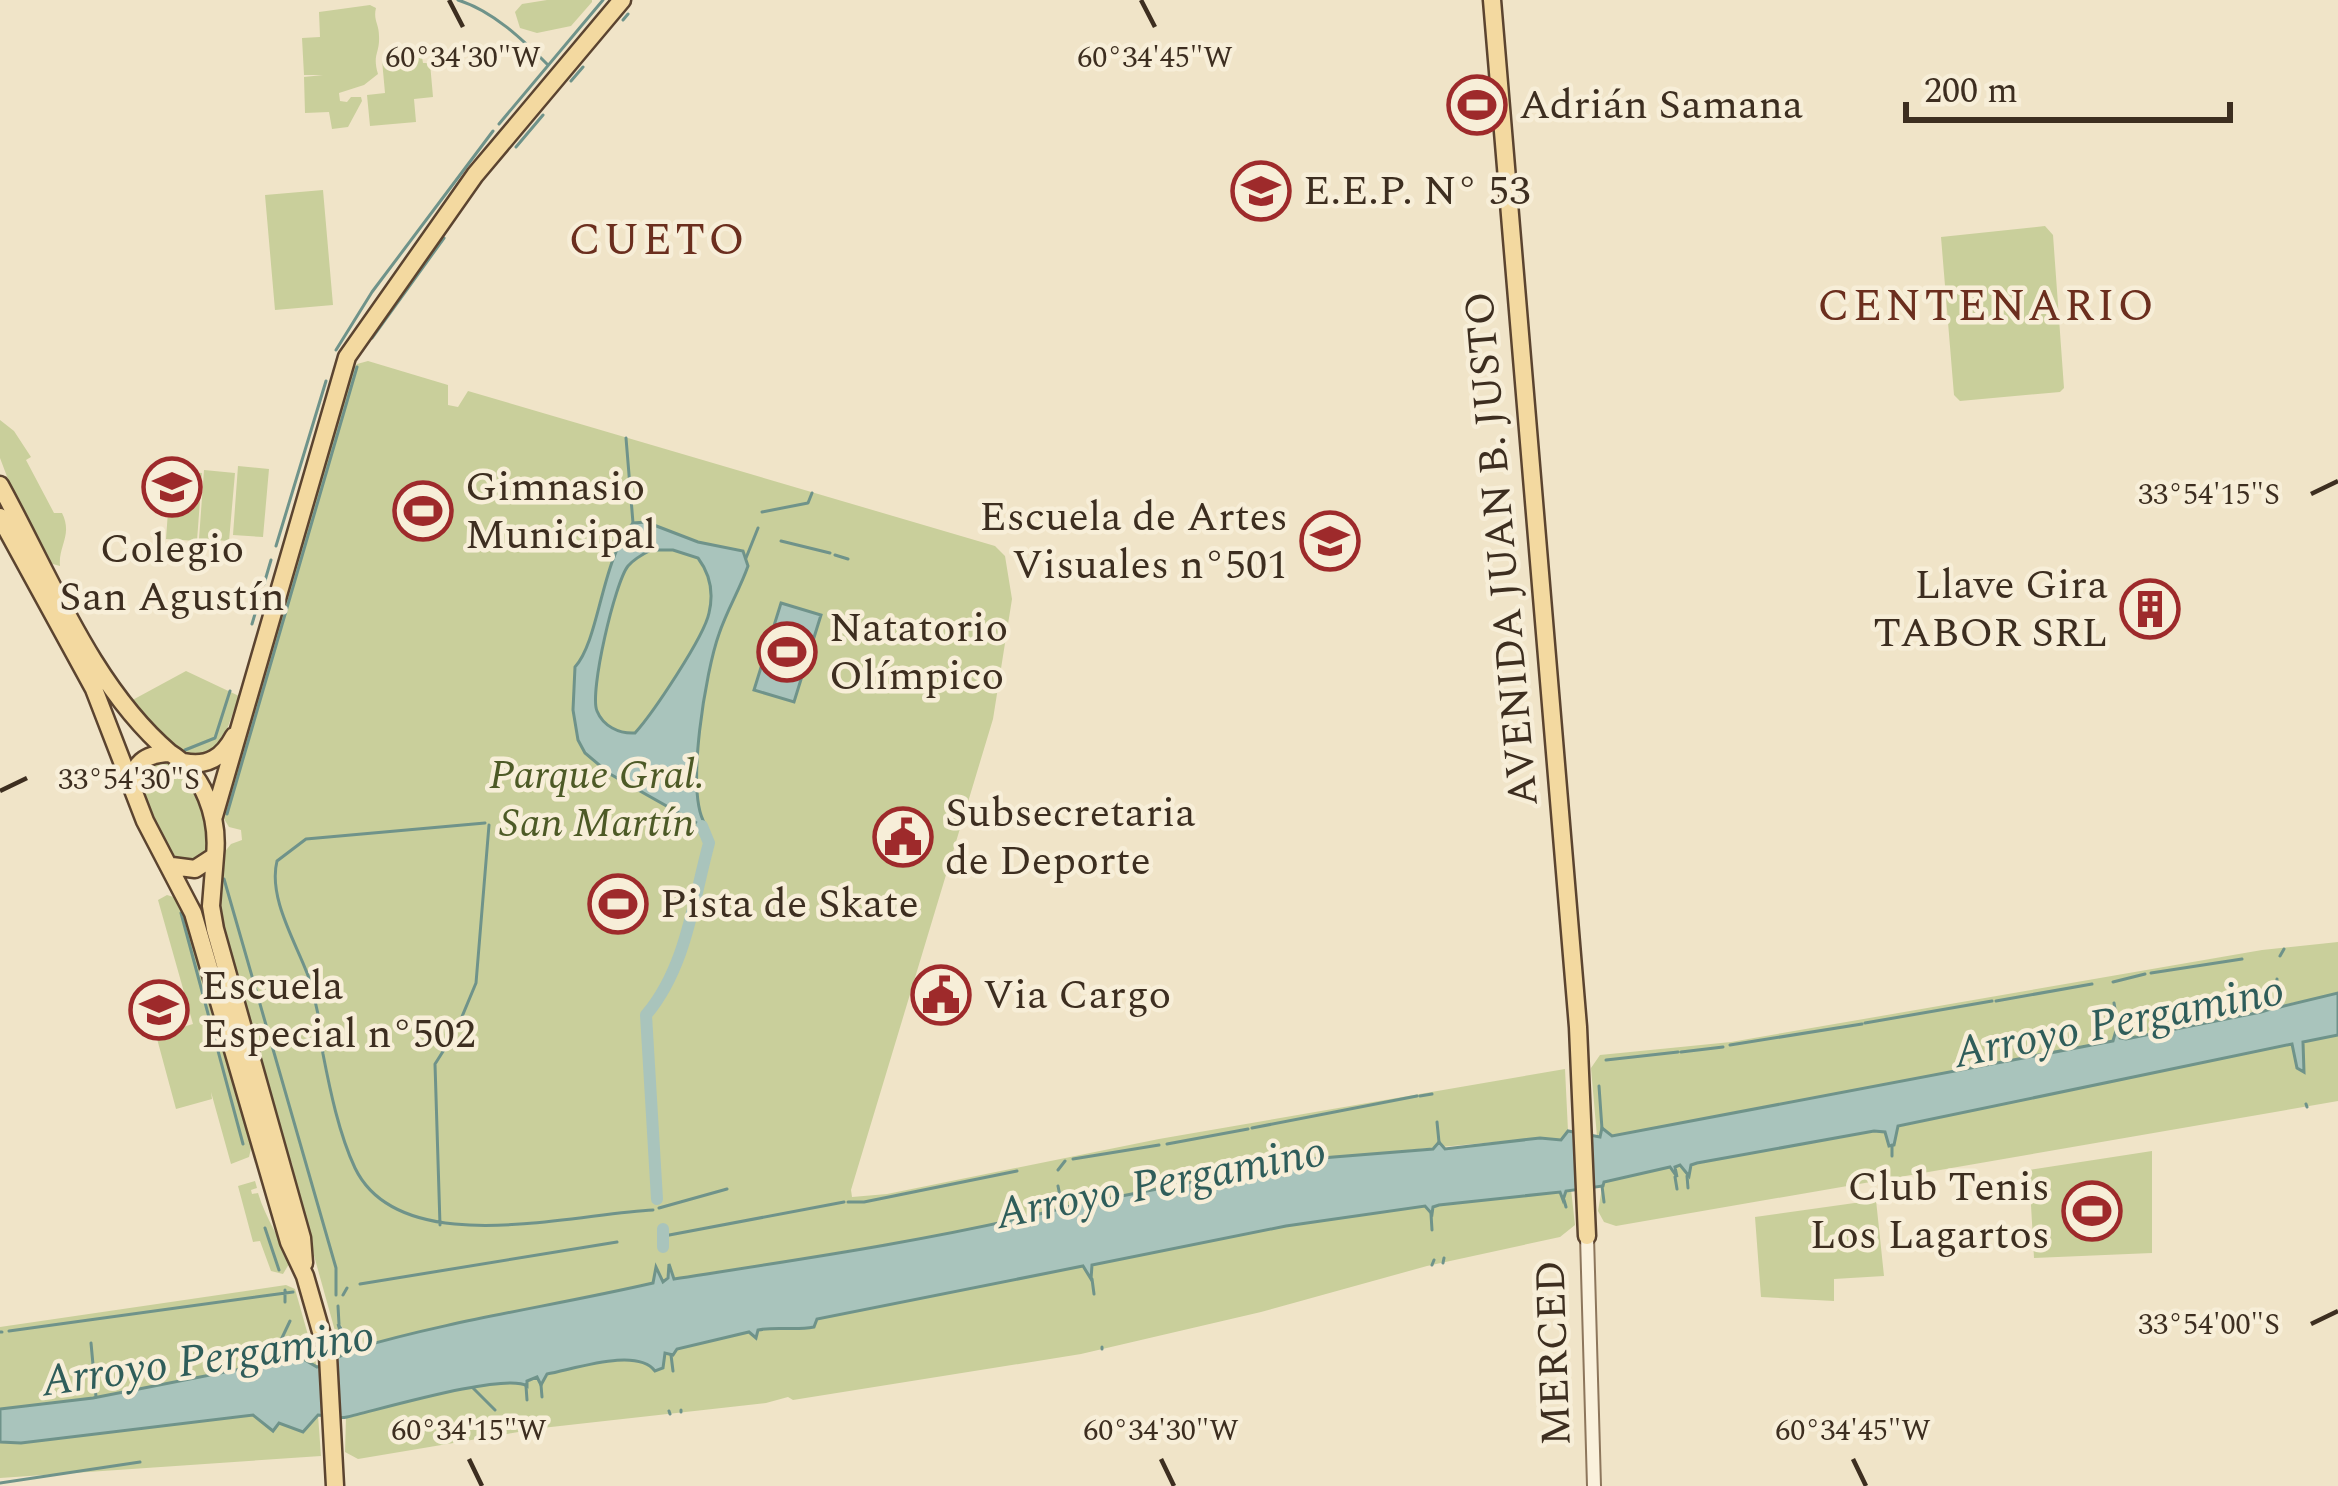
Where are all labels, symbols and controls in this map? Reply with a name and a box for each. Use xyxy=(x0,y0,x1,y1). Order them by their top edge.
text: 60°34'30"W xyxy=(385,35,541,81)
text: 60°34'45"W xyxy=(1077,35,1233,81)
scale bar xyxy=(1906,48,2230,122)
text: 200 m xyxy=(1924,64,2018,119)
sports icon: Adrián Samana xyxy=(1446,74,1508,136)
place label: Adrián Samana xyxy=(1519,74,1804,137)
school or university icon: E.E.P. N° 53 xyxy=(1230,160,1292,222)
place label: E.E.P. N° 53 xyxy=(1303,160,1530,223)
district label: CUETO xyxy=(568,206,748,275)
district label: CENTENARIO xyxy=(1817,272,2157,341)
street label: AVENIDA JUAN B. JUSTO xyxy=(1448,289,1556,809)
school or university icon: Colegio San Agustín xyxy=(141,456,203,518)
place label: Gimnasio Municipal xyxy=(465,456,656,567)
text: 33°54'15"S xyxy=(2138,472,2280,518)
sports icon: Gimnasio Municipal xyxy=(392,480,454,542)
place label: Escuela de Artes Visuales n°501 xyxy=(979,486,1288,597)
school or university icon: Escuela de Artes Visuales n°501 xyxy=(1299,510,1361,572)
place label: Colegio San Agustín xyxy=(59,518,285,629)
place label: Llave Gira TABOR SRL xyxy=(1873,554,2108,665)
building icon: Llave Gira TABOR SRL xyxy=(2119,578,2181,640)
place label: Natatorio Olímpico xyxy=(829,597,1008,708)
sports icon: Natatorio Olímpico xyxy=(756,621,818,683)
park label: Parque Gral. San Martín xyxy=(489,744,705,855)
text: 33°54'30"S xyxy=(58,757,200,803)
place label: Subsecretaria de Deporte xyxy=(945,782,1196,893)
public building icon: Subsecretaria de Deporte xyxy=(872,806,934,868)
sports icon: Pista de Skate xyxy=(587,873,649,935)
place label: Pista de Skate xyxy=(660,873,919,936)
place label: Escuela Especial n°502 xyxy=(201,955,476,1066)
water label: Arroyo Pergamino xyxy=(1947,956,2290,1088)
public building icon: Via Cargo xyxy=(910,964,972,1026)
place label: Via Cargo xyxy=(983,964,1171,1027)
school or university icon: Escuela Especial n°502 xyxy=(128,979,190,1041)
water label: Arroyo Pergamino xyxy=(989,1117,1332,1249)
place label: Club Tenis Los Lagartos xyxy=(1810,1156,2050,1267)
sports icon: Club Tenis Los Lagartos xyxy=(2061,1180,2123,1242)
street label: MERCED xyxy=(1519,1259,1589,1447)
water label: Arroyo Pergamino xyxy=(36,1301,379,1417)
text: 33°54'00"S xyxy=(2138,1302,2280,1348)
text: 60°34'15"W xyxy=(391,1408,547,1454)
text: 60°34'30"W xyxy=(1083,1408,1239,1454)
text: 60°34'45"W xyxy=(1775,1408,1931,1454)

